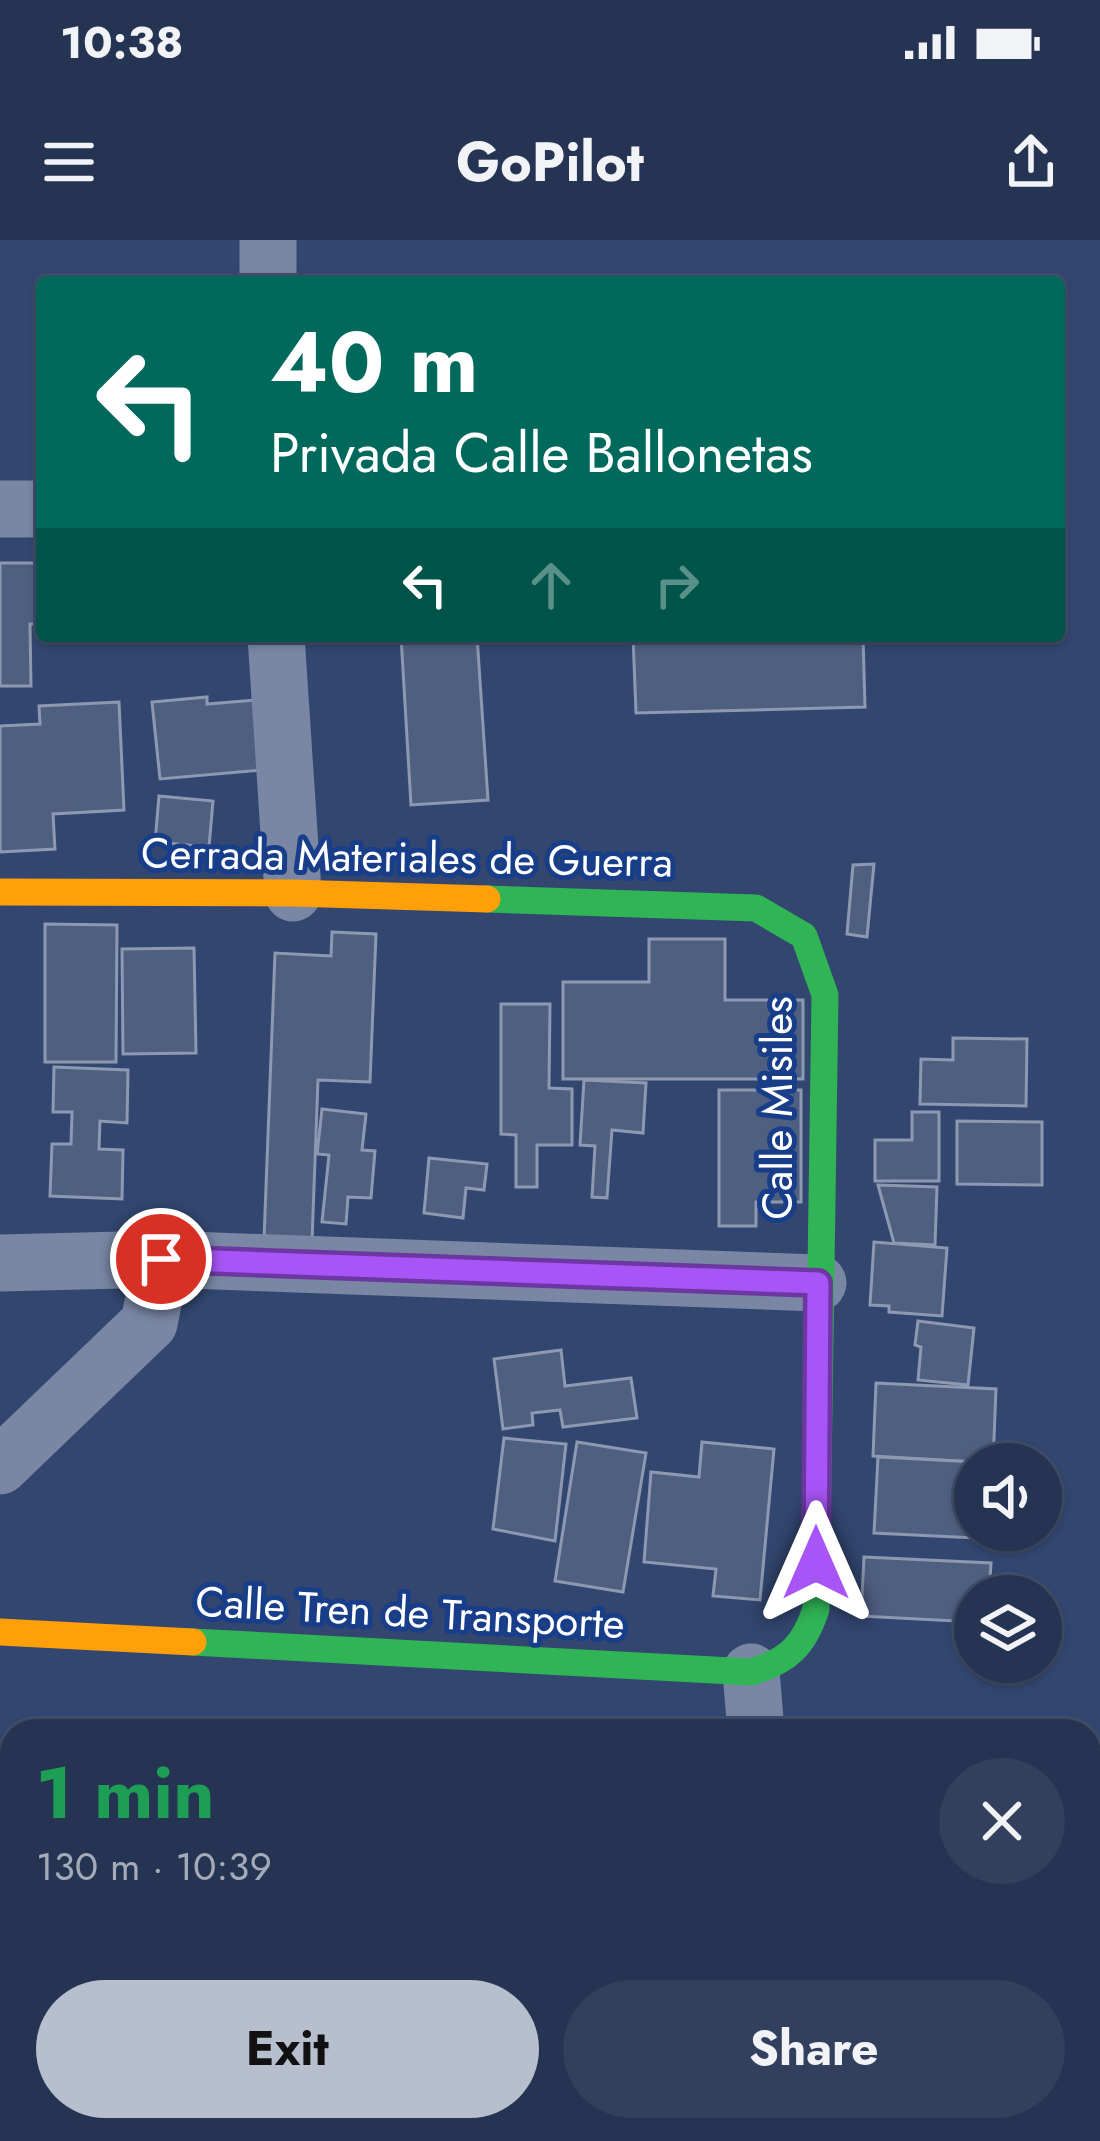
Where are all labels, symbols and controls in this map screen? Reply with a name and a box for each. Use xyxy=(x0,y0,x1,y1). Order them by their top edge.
text: 10:38 xyxy=(60,10,183,75)
text: GoPilot xyxy=(456,123,644,201)
icon: menu xyxy=(36,129,102,195)
icon: share xyxy=(998,129,1064,195)
text: 40 m xyxy=(270,302,478,424)
icon: left xyxy=(72,324,228,480)
text: Privada Calle Ballonetas xyxy=(270,414,813,492)
icon: left xyxy=(392,552,458,618)
icon: ahead xyxy=(518,552,584,618)
icon: right xyxy=(644,552,710,618)
street label: Cerrada Materiales de Guerra xyxy=(141,822,673,893)
street label: Calle Misiles xyxy=(747,996,808,1220)
pin xyxy=(110,1208,212,1310)
icon: arrive xyxy=(128,1226,194,1292)
map controls xyxy=(954,1443,1062,1683)
button: sound xyxy=(954,1443,1062,1551)
position arrow xyxy=(753,1500,879,1626)
street label: Calle Tren de Transporte xyxy=(194,1571,626,1654)
button: layers xyxy=(954,1575,1062,1683)
text: 1 min xyxy=(36,1741,215,1845)
button: close xyxy=(939,1758,1065,1884)
text: 130 m · 10:39 xyxy=(36,1838,272,1895)
button: Exit xyxy=(36,1980,539,2118)
button: Share xyxy=(563,1980,1065,2118)

